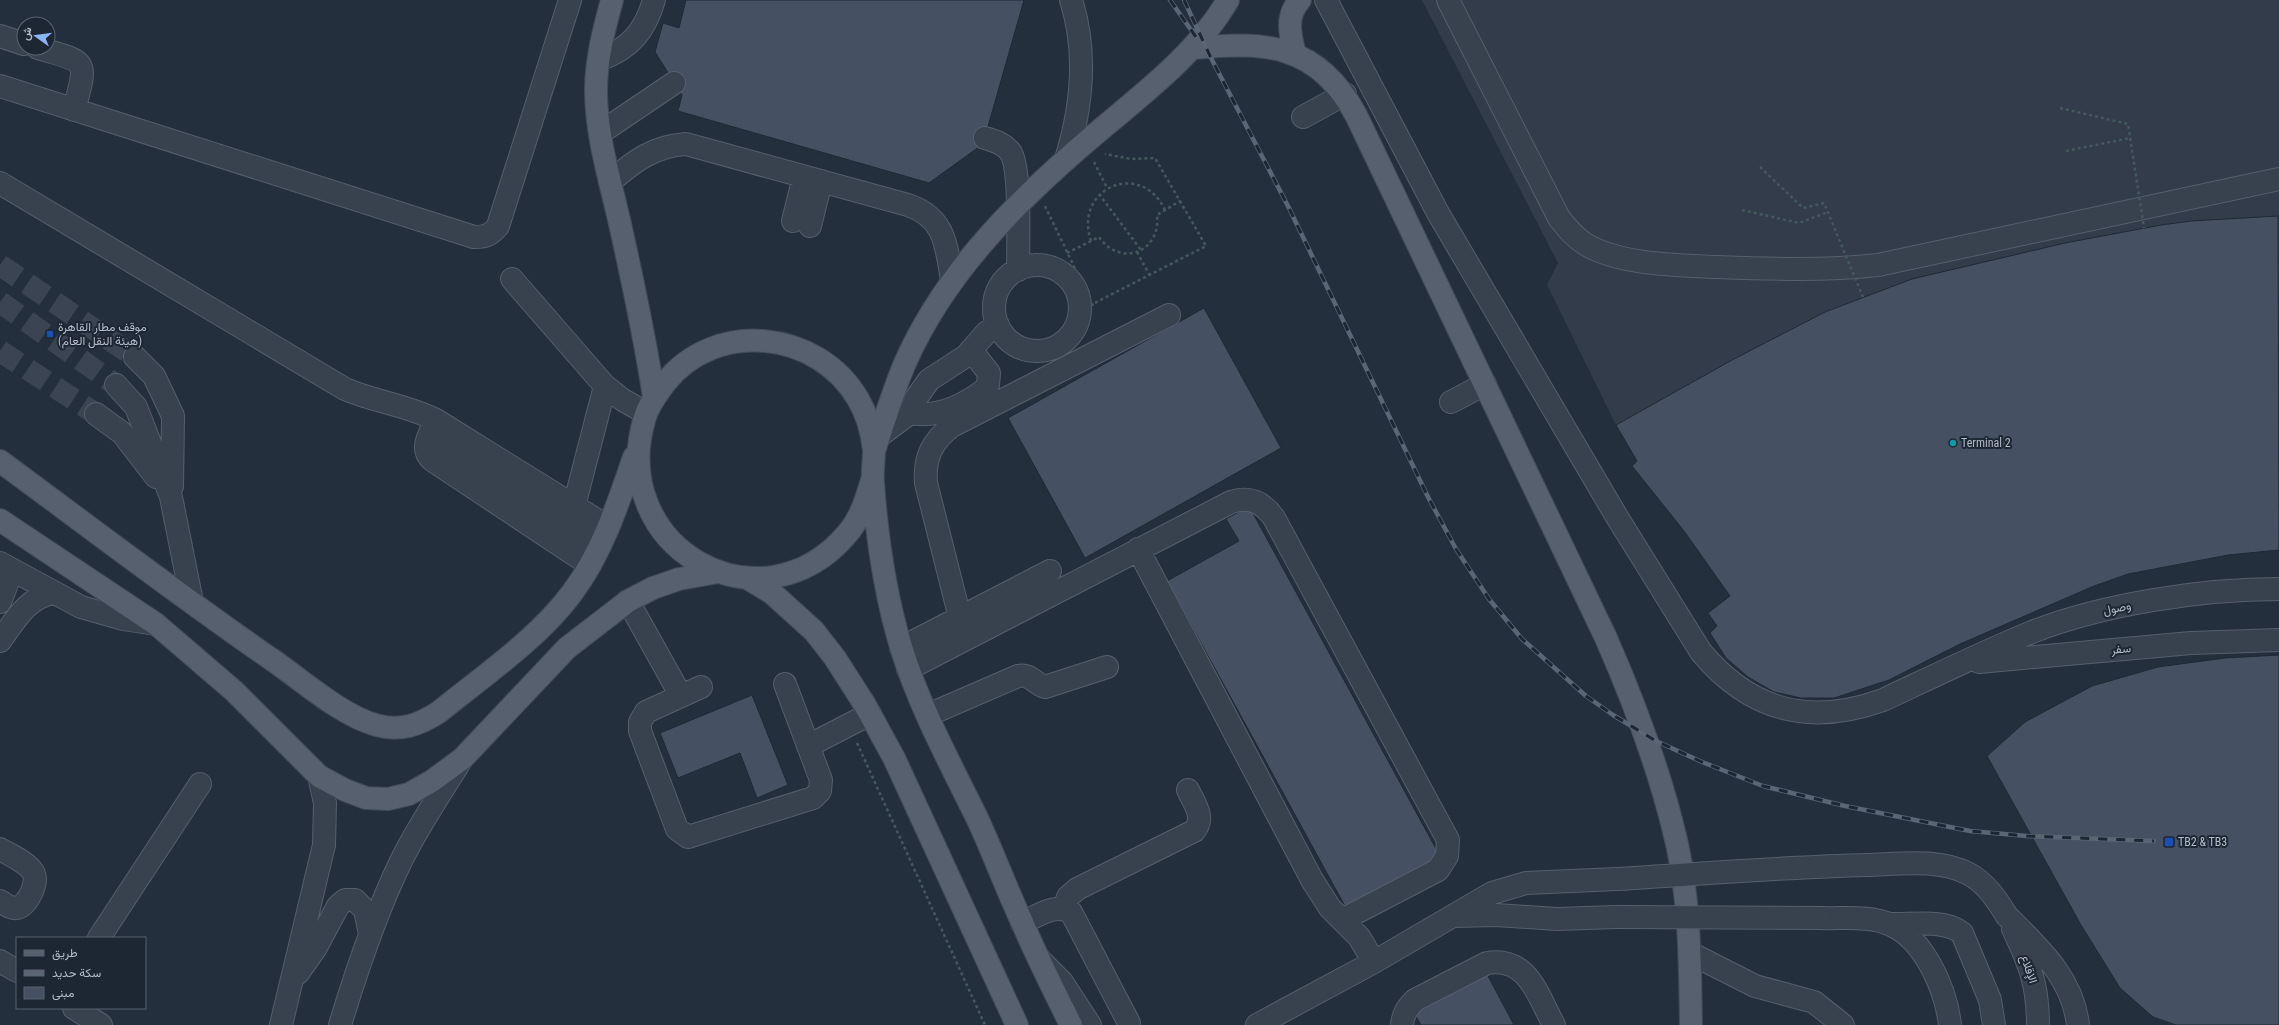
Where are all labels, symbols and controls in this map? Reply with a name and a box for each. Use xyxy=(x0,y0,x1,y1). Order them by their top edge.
north arrow xyxy=(16,16,56,56)
text: ش xyxy=(19,26,35,42)
place label: موقف مطار القاهرة (هيئة النقل العام) xyxy=(58,320,147,349)
marker: موقف مطار القاهرة (هيئة النقل العام) xyxy=(45,329,55,339)
place label: Terminal 2 xyxy=(1961,436,2011,450)
marker: Terminal 2 xyxy=(1948,438,1958,448)
street label: وصول xyxy=(2102,598,2133,619)
street label: سفر xyxy=(2109,641,2132,658)
place label: TB2 & TB3 xyxy=(2178,835,2227,849)
marker: TB2 & TB3 xyxy=(2163,836,2175,848)
legend xyxy=(16,937,146,1009)
text: طريق xyxy=(52,946,78,961)
street label: الإقلاع xyxy=(2016,953,2040,986)
text: سكة حديد xyxy=(52,966,101,980)
text: مبنى xyxy=(52,986,74,1001)

